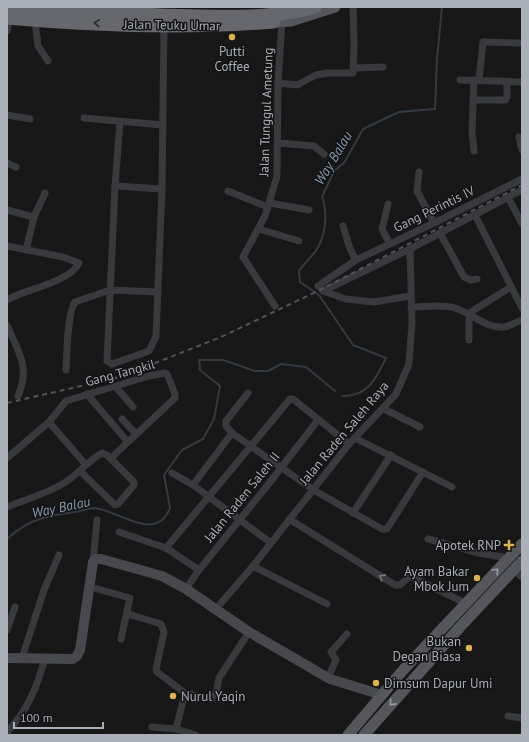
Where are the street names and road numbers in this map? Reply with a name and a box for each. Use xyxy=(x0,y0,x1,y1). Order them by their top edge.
street label: Jalan Teuku Umar xyxy=(123,16,221,34)
street label: Jalan Tunggul Ametung xyxy=(255,47,277,178)
street label: Gang Perintis IV xyxy=(391,182,478,236)
street label: Gang Tangkil xyxy=(83,355,157,390)
street label: Jalan Raden Saleh Raya xyxy=(295,378,392,489)
street label: Jalan Raden Saleh II xyxy=(200,448,284,546)

